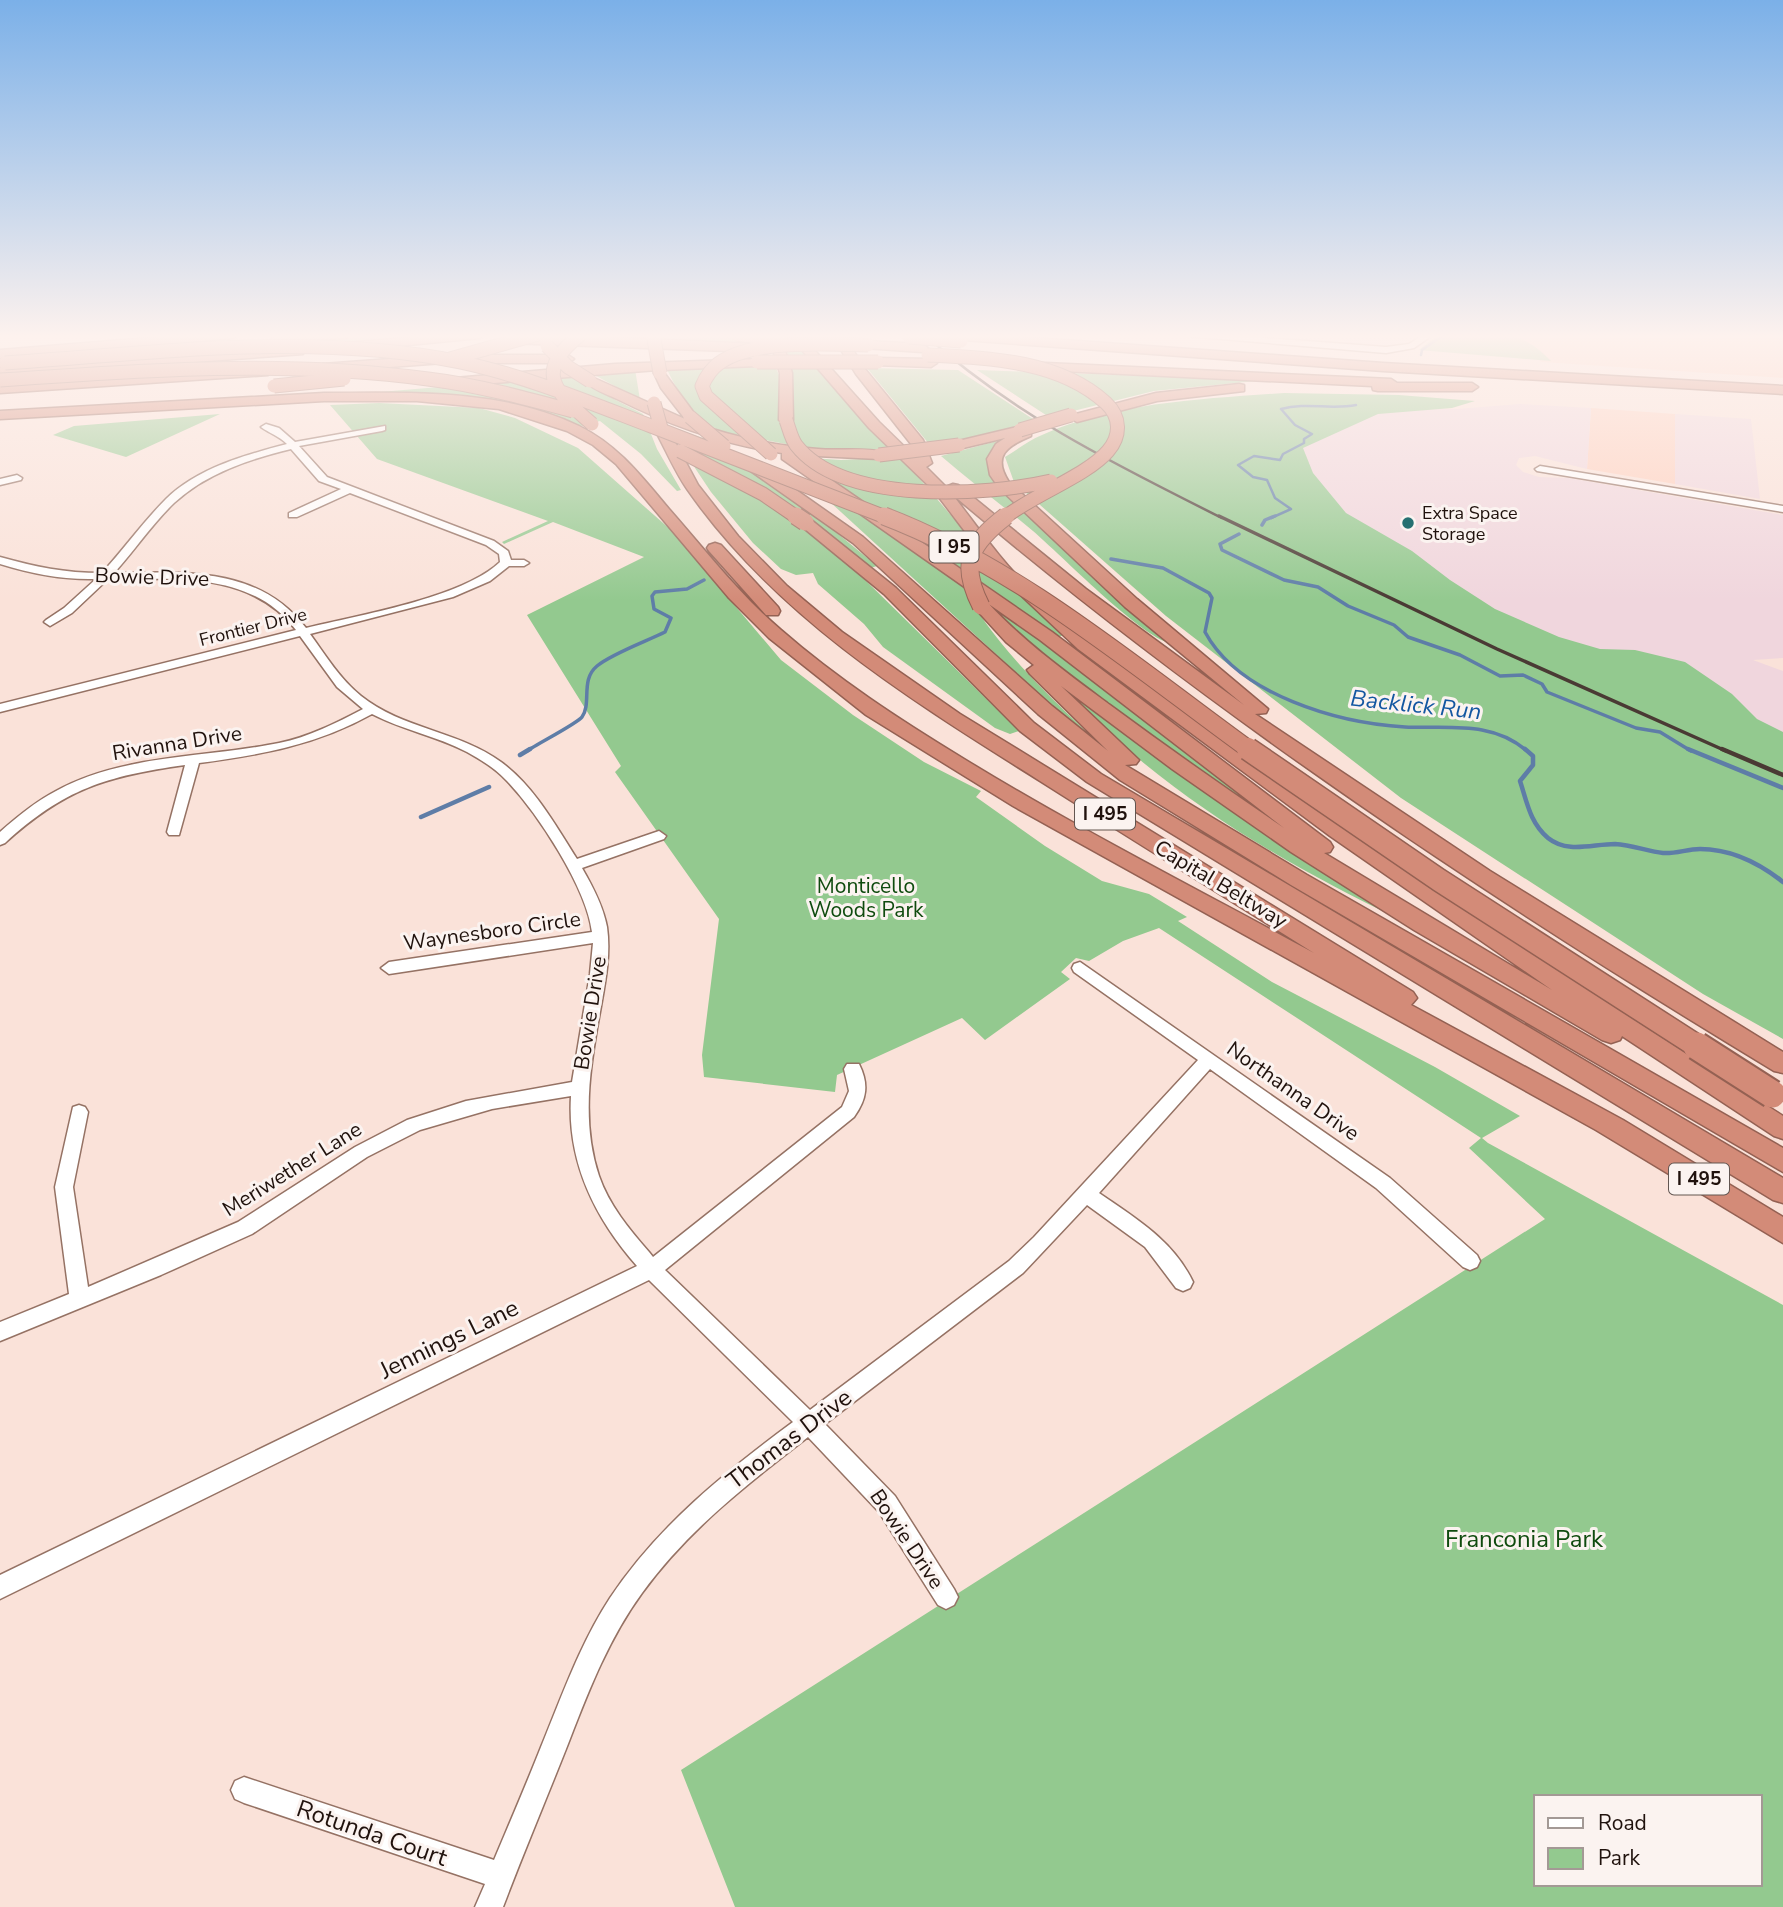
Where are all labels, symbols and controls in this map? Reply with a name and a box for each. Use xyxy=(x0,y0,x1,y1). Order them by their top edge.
place label: Extra Space Storage xyxy=(1422,501,1518,546)
marker: Extra Space Storage xyxy=(1400,515,1416,531)
road number: I 95 xyxy=(930,532,978,562)
street label: Bowie Drive xyxy=(94,561,210,593)
street label: Frontier Drive xyxy=(197,602,309,652)
water label: Backlick Run xyxy=(1349,683,1483,727)
street label: Rivanna Drive xyxy=(110,719,244,767)
road number: I 495 xyxy=(1075,799,1135,830)
street label: Capital Beltway xyxy=(1149,833,1293,935)
park label: Monticello Woods Park xyxy=(809,872,924,924)
street label: Waynesboro Circle xyxy=(402,905,582,957)
street label: Bowie Drive xyxy=(567,954,613,1072)
street label: Northanna Drive xyxy=(1221,1035,1365,1147)
street label: Meriwether Lane xyxy=(217,1115,367,1223)
road number: I 495 xyxy=(1669,1163,1729,1194)
street label: Jennings Lane xyxy=(373,1292,524,1387)
street label: Thomas Drive xyxy=(720,1381,858,1497)
street label: Bowie Drive xyxy=(863,1484,951,1594)
park label: Franconia Park xyxy=(1445,1523,1604,1555)
street label: Rotunda Court xyxy=(293,1792,452,1874)
legend xyxy=(1534,1795,1762,1886)
text: Road xyxy=(1598,1809,1647,1837)
text: Park xyxy=(1598,1844,1640,1872)

